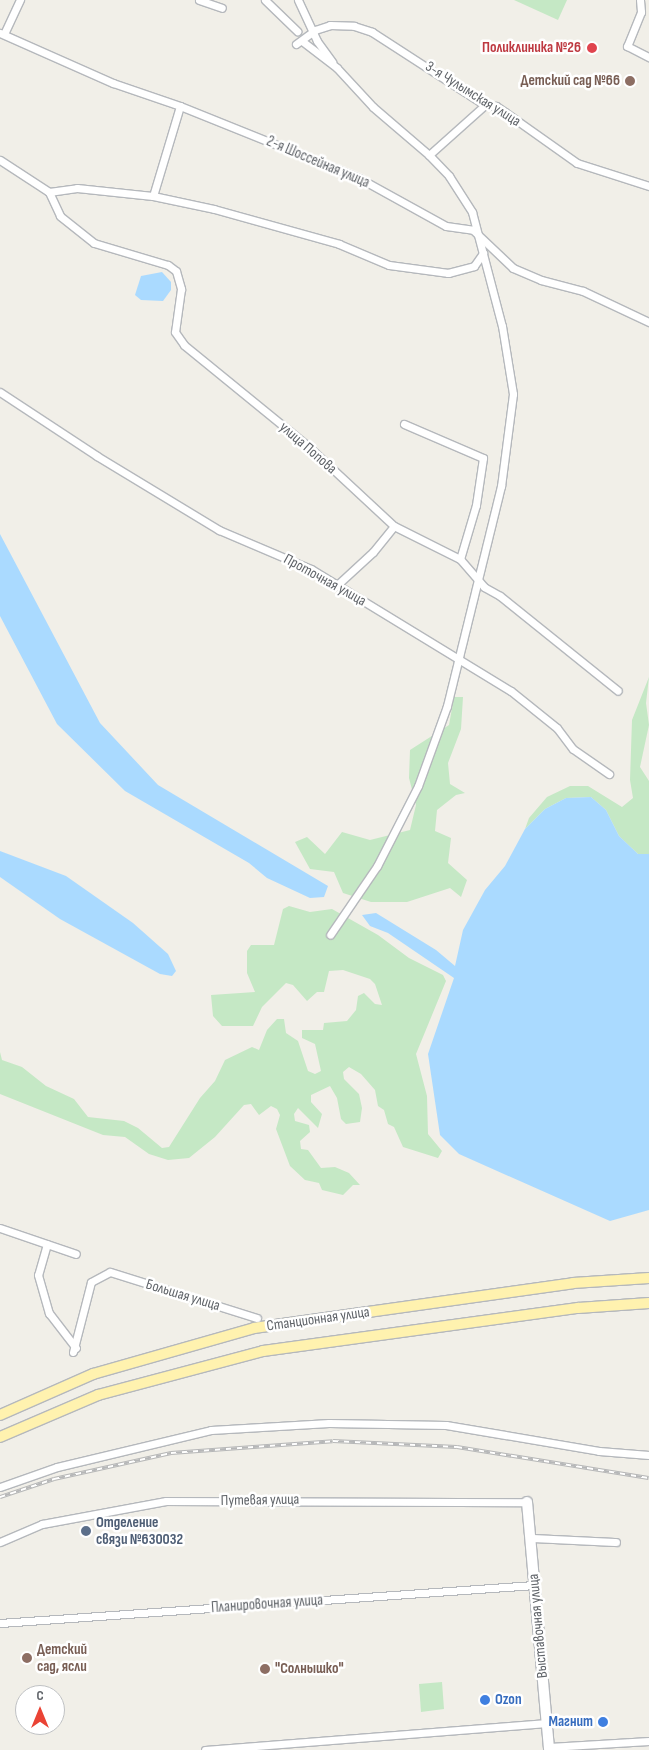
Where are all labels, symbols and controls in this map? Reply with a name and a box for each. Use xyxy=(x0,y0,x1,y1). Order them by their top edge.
place label: Поликлиника №26 xyxy=(482,39,581,57)
marker: Поликлиника №26 xyxy=(585,41,599,55)
street label: 3-я Чулымская улица xyxy=(422,57,524,131)
place label: Детский сад №66 xyxy=(521,72,620,90)
marker: Детский сад №66 xyxy=(624,75,636,87)
street label: 2-я Шоссейная улица xyxy=(264,132,372,192)
street label: улица Попова xyxy=(276,418,340,478)
street label: Проточная улица xyxy=(281,550,369,610)
street label: Большая улица xyxy=(144,1275,222,1315)
street label: Станционная улица xyxy=(265,1303,371,1335)
street label: Путевая улица xyxy=(221,1490,299,1510)
place label: Отделение связи №630032 xyxy=(96,1513,183,1548)
marker: Отделение связи №630032 xyxy=(80,1525,92,1537)
street label: Выставочная улица xyxy=(524,1573,552,1679)
street label: Планировочная улица xyxy=(211,1591,323,1617)
place label: Детский сад, ясли xyxy=(37,1640,87,1675)
marker: Детский сад, ясли xyxy=(21,1652,33,1664)
place label: "Солнышко" xyxy=(275,1660,344,1678)
marker: "Солнышко" xyxy=(259,1663,271,1675)
north arrow xyxy=(15,1685,65,1735)
text: С xyxy=(36,1687,44,1704)
place label: Ozon xyxy=(495,1691,522,1709)
marker: Ozon xyxy=(479,1694,491,1706)
place label: Магнит xyxy=(548,1713,593,1731)
marker: Магнит xyxy=(597,1716,609,1728)

